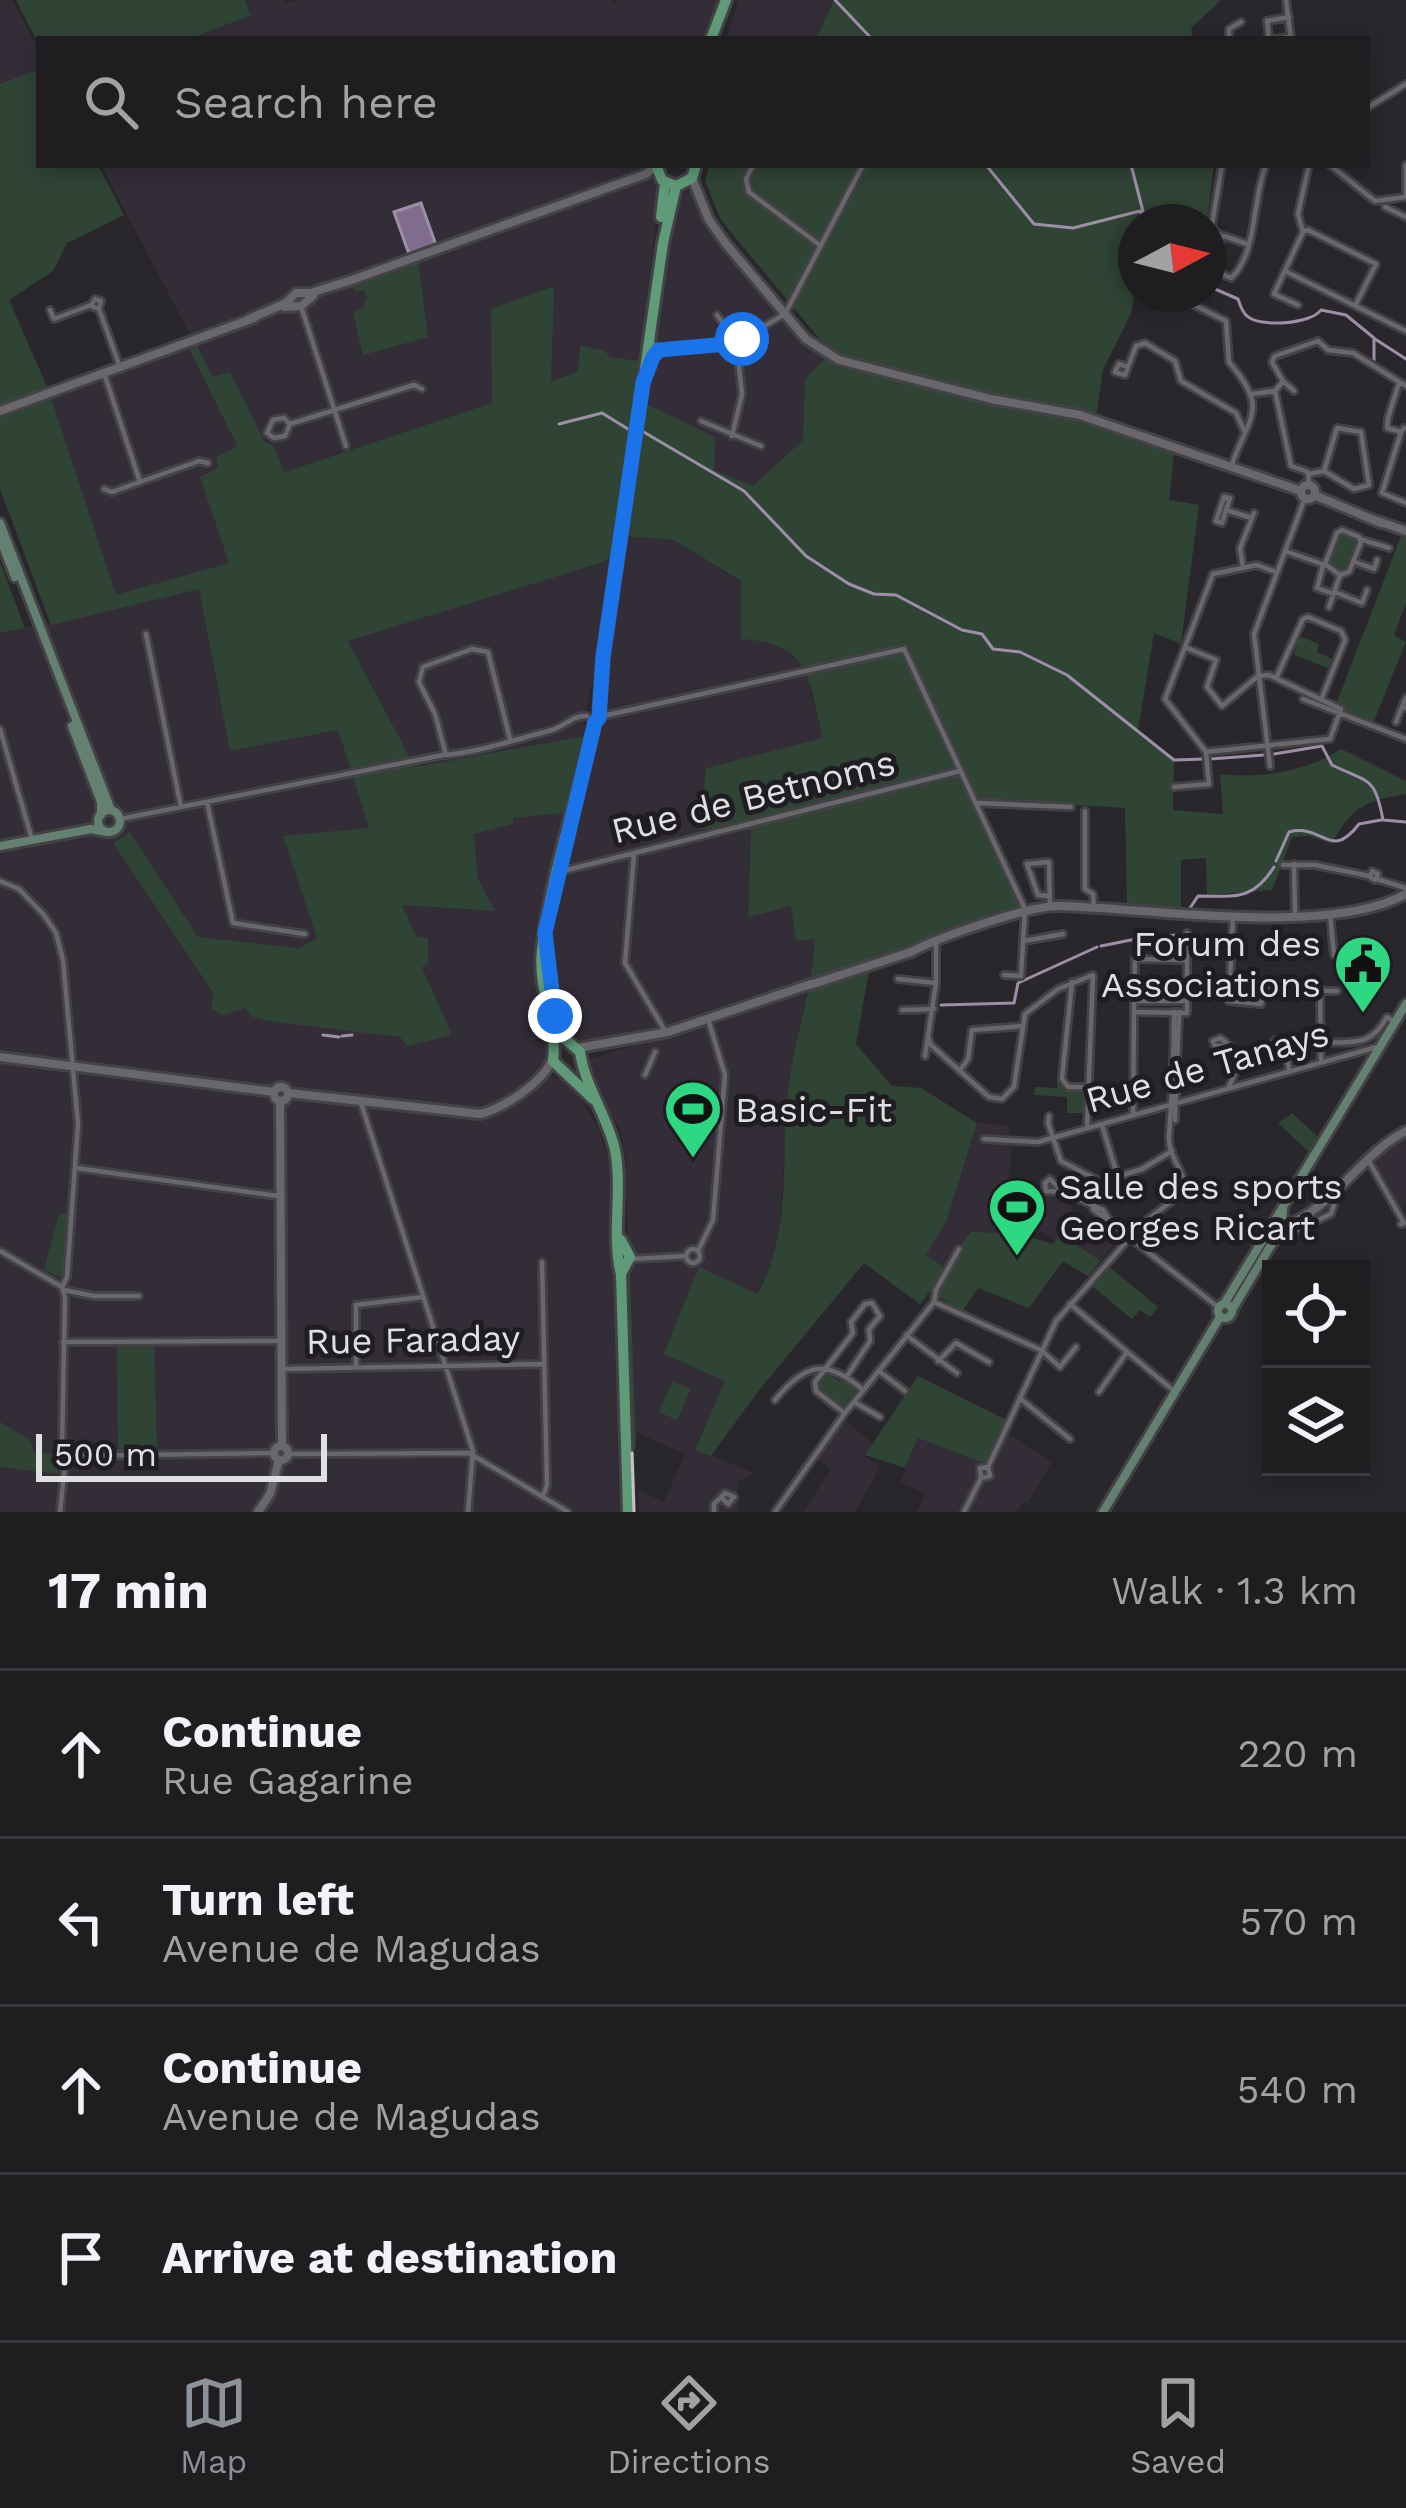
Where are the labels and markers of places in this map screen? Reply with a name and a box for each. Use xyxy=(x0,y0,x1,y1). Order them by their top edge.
place label: Forum des Associations xyxy=(1101,923,1321,1006)
public building icon: Forum des Associations xyxy=(1332,933,1394,1015)
sports icon: Basic-Fit xyxy=(662,1078,724,1160)
place label: Basic-Fit xyxy=(735,1089,892,1131)
place label: Salle des sports Georges Ricart xyxy=(1059,1166,1343,1249)
sports icon: Salle des sports Georges Ricart xyxy=(986,1176,1048,1258)

